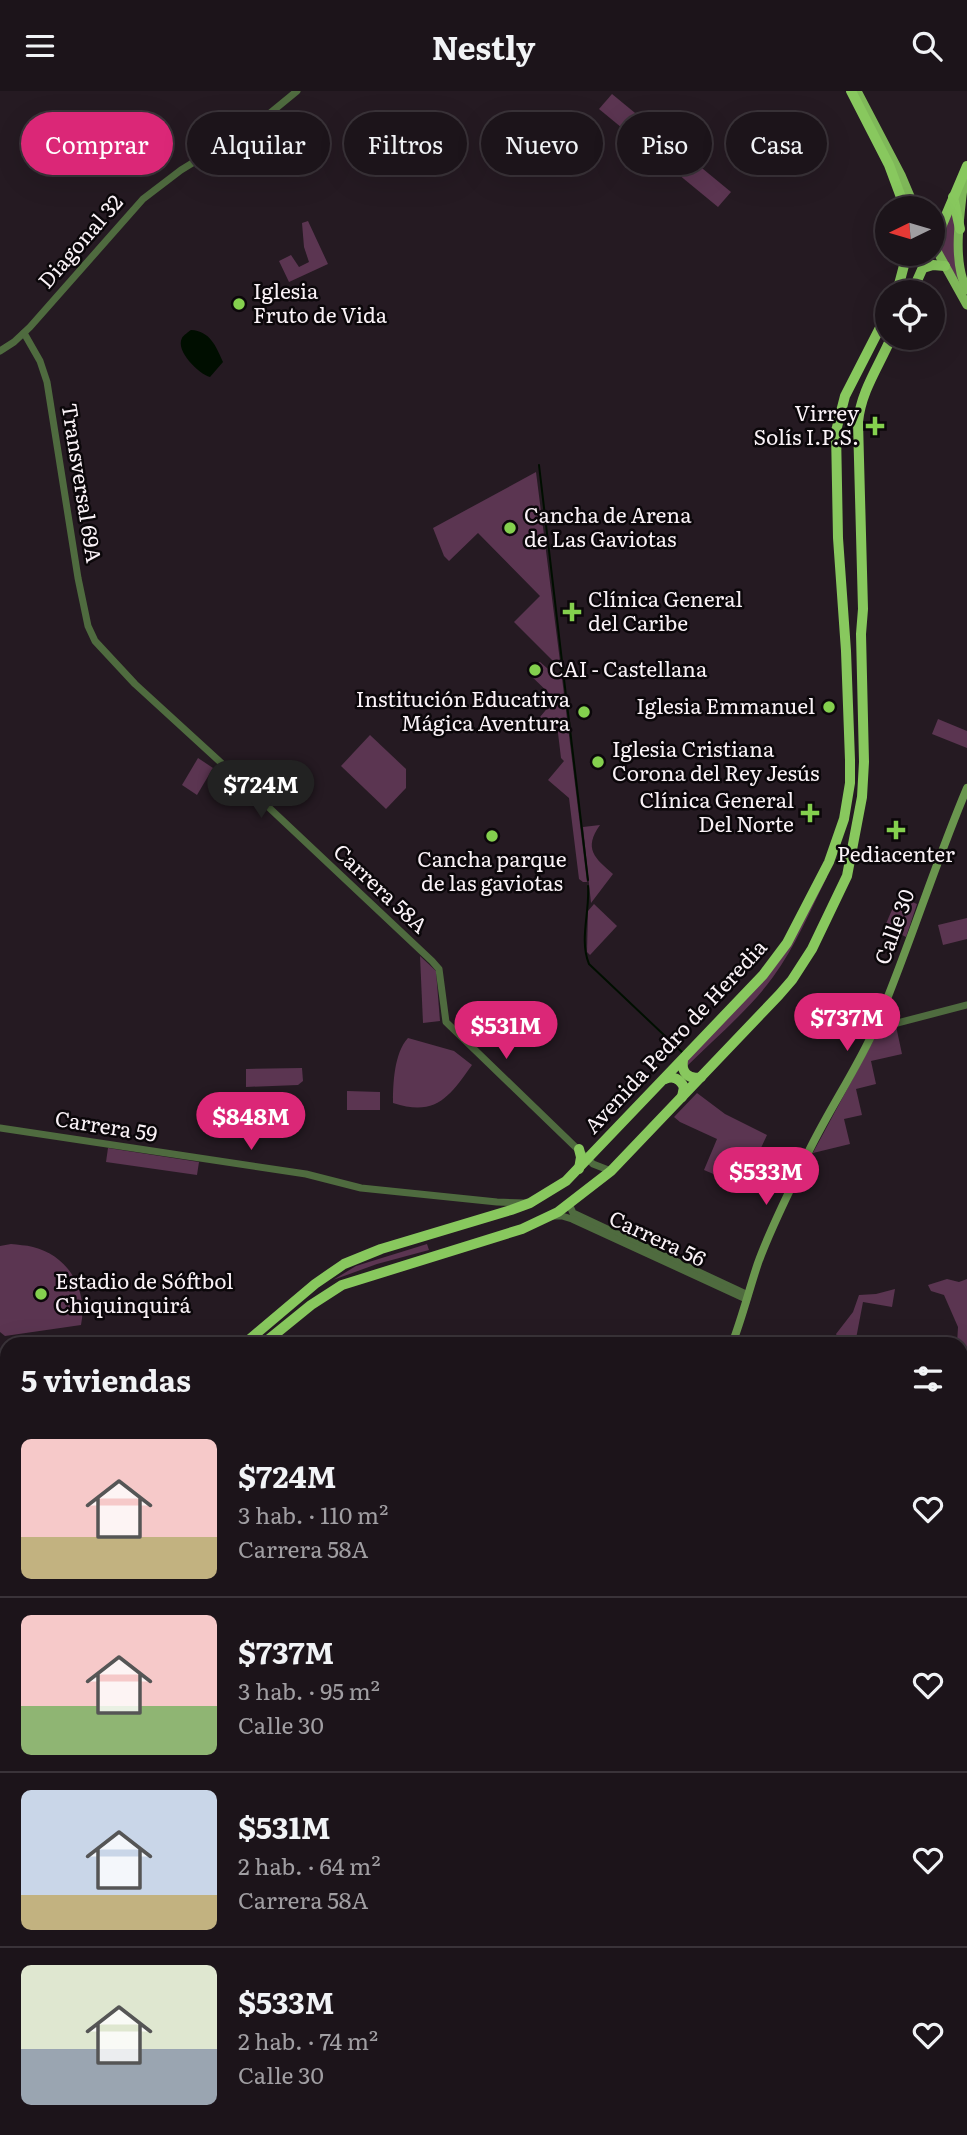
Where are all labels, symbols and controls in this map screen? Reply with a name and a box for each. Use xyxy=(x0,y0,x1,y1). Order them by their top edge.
text: Nestly xyxy=(432,22,535,70)
icon: menu xyxy=(21,27,59,65)
icon: search xyxy=(908,27,946,65)
chip: Comprar xyxy=(21,112,173,175)
chip: Alquilar xyxy=(187,112,330,175)
chip: Filtros xyxy=(344,112,467,175)
chip: Nuevo xyxy=(481,112,603,175)
chip: Piso xyxy=(617,112,712,175)
chip: Casa xyxy=(726,112,827,175)
street label: Diagonal 32 xyxy=(29,187,129,294)
north arrow xyxy=(875,196,945,266)
map controls xyxy=(875,196,945,350)
place label: Iglesia Fruto de Vida xyxy=(253,274,388,329)
button: locate xyxy=(875,280,945,350)
marker: Iglesia Fruto de Vida xyxy=(231,296,247,312)
place label: Virrey Solís I.P.S. xyxy=(753,396,860,451)
street label: Transversal 69A xyxy=(56,401,111,565)
marker: Virrey Solís I.P.S. xyxy=(865,416,885,436)
place label: Cancha de Arena de Las Gaviotas xyxy=(524,498,692,553)
marker: Cancha de Arena de Las Gaviotas xyxy=(502,520,518,536)
place label: Clínica General del Caribe xyxy=(588,582,743,637)
marker: Clínica General del Caribe xyxy=(562,602,582,622)
place label: CAI - Castellana xyxy=(549,652,708,683)
marker: CAI - Castellana xyxy=(527,662,543,678)
place label: Institución Educativa Mágica Aventura xyxy=(356,682,571,737)
place label: Iglesia Emmanuel xyxy=(636,689,815,720)
marker: Iglesia Emmanuel xyxy=(821,699,837,715)
marker: Institución Educativa Mágica Aventura xyxy=(576,704,592,720)
place label: Iglesia Cristiana Corona del Rey Jesús xyxy=(612,732,820,787)
marker: Iglesia Cristiana Corona del Rey Jesús xyxy=(590,754,606,770)
pin: $724M xyxy=(212,761,310,820)
text: $724M xyxy=(223,766,299,800)
place label: Clínica General Del Norte xyxy=(639,783,794,838)
marker: Clínica General Del Norte xyxy=(800,803,820,823)
marker: Pediacenter xyxy=(886,820,906,840)
marker: Cancha parque de las gaviotas xyxy=(484,828,500,844)
street label: Carrera 58A xyxy=(328,835,436,939)
place label: Pediacenter xyxy=(837,837,955,868)
place label: Cancha parque de las gaviotas xyxy=(417,842,567,897)
street label: Calle 30 xyxy=(865,884,921,968)
street label: Avenida Pedro de Heredia xyxy=(576,931,773,1139)
pin: $737M xyxy=(798,993,896,1053)
text: $737M xyxy=(810,999,884,1033)
pin: $531M xyxy=(457,1002,555,1061)
text: $531M xyxy=(470,1007,542,1041)
pin: $848M xyxy=(202,1093,300,1152)
text: $848M xyxy=(212,1098,290,1132)
street label: Carrera 59 xyxy=(53,1101,160,1148)
pin: $533M xyxy=(717,1147,815,1207)
text: $533M xyxy=(729,1153,803,1187)
street label: Carrera 56 xyxy=(605,1201,711,1273)
place label: Estadio de Sóftbol Chiquinquirá xyxy=(55,1264,233,1319)
marker: Estadio de Sóftbol Chiquinquirá xyxy=(33,1286,49,1302)
text: 5 viviendas xyxy=(21,1357,191,1401)
icon: filters xyxy=(909,1360,947,1398)
text: $724M xyxy=(238,1453,336,1497)
icon: home xyxy=(77,1467,161,1551)
icon: heart xyxy=(909,1490,947,1528)
text: 3 hab. · 110 m² xyxy=(238,1497,388,1531)
text: Carrera 58A xyxy=(238,1531,368,1565)
text: $737M xyxy=(238,1629,334,1673)
icon: home xyxy=(77,1643,161,1727)
icon: heart xyxy=(909,1666,947,1704)
text: 3 hab. · 95 m² xyxy=(238,1673,380,1707)
text: Calle 30 xyxy=(238,1707,324,1741)
text: $531M xyxy=(238,1804,331,1848)
icon: home xyxy=(77,1818,161,1902)
icon: heart xyxy=(909,1841,947,1879)
text: 2 hab. · 64 m² xyxy=(238,1848,381,1882)
text: Carrera 58A xyxy=(238,1882,368,1916)
text: $533M xyxy=(238,1979,334,2023)
icon: home xyxy=(77,1993,161,2077)
icon: heart xyxy=(909,2016,947,2054)
text: 2 hab. · 74 m² xyxy=(238,2023,378,2057)
text: Calle 30 xyxy=(238,2057,324,2091)

